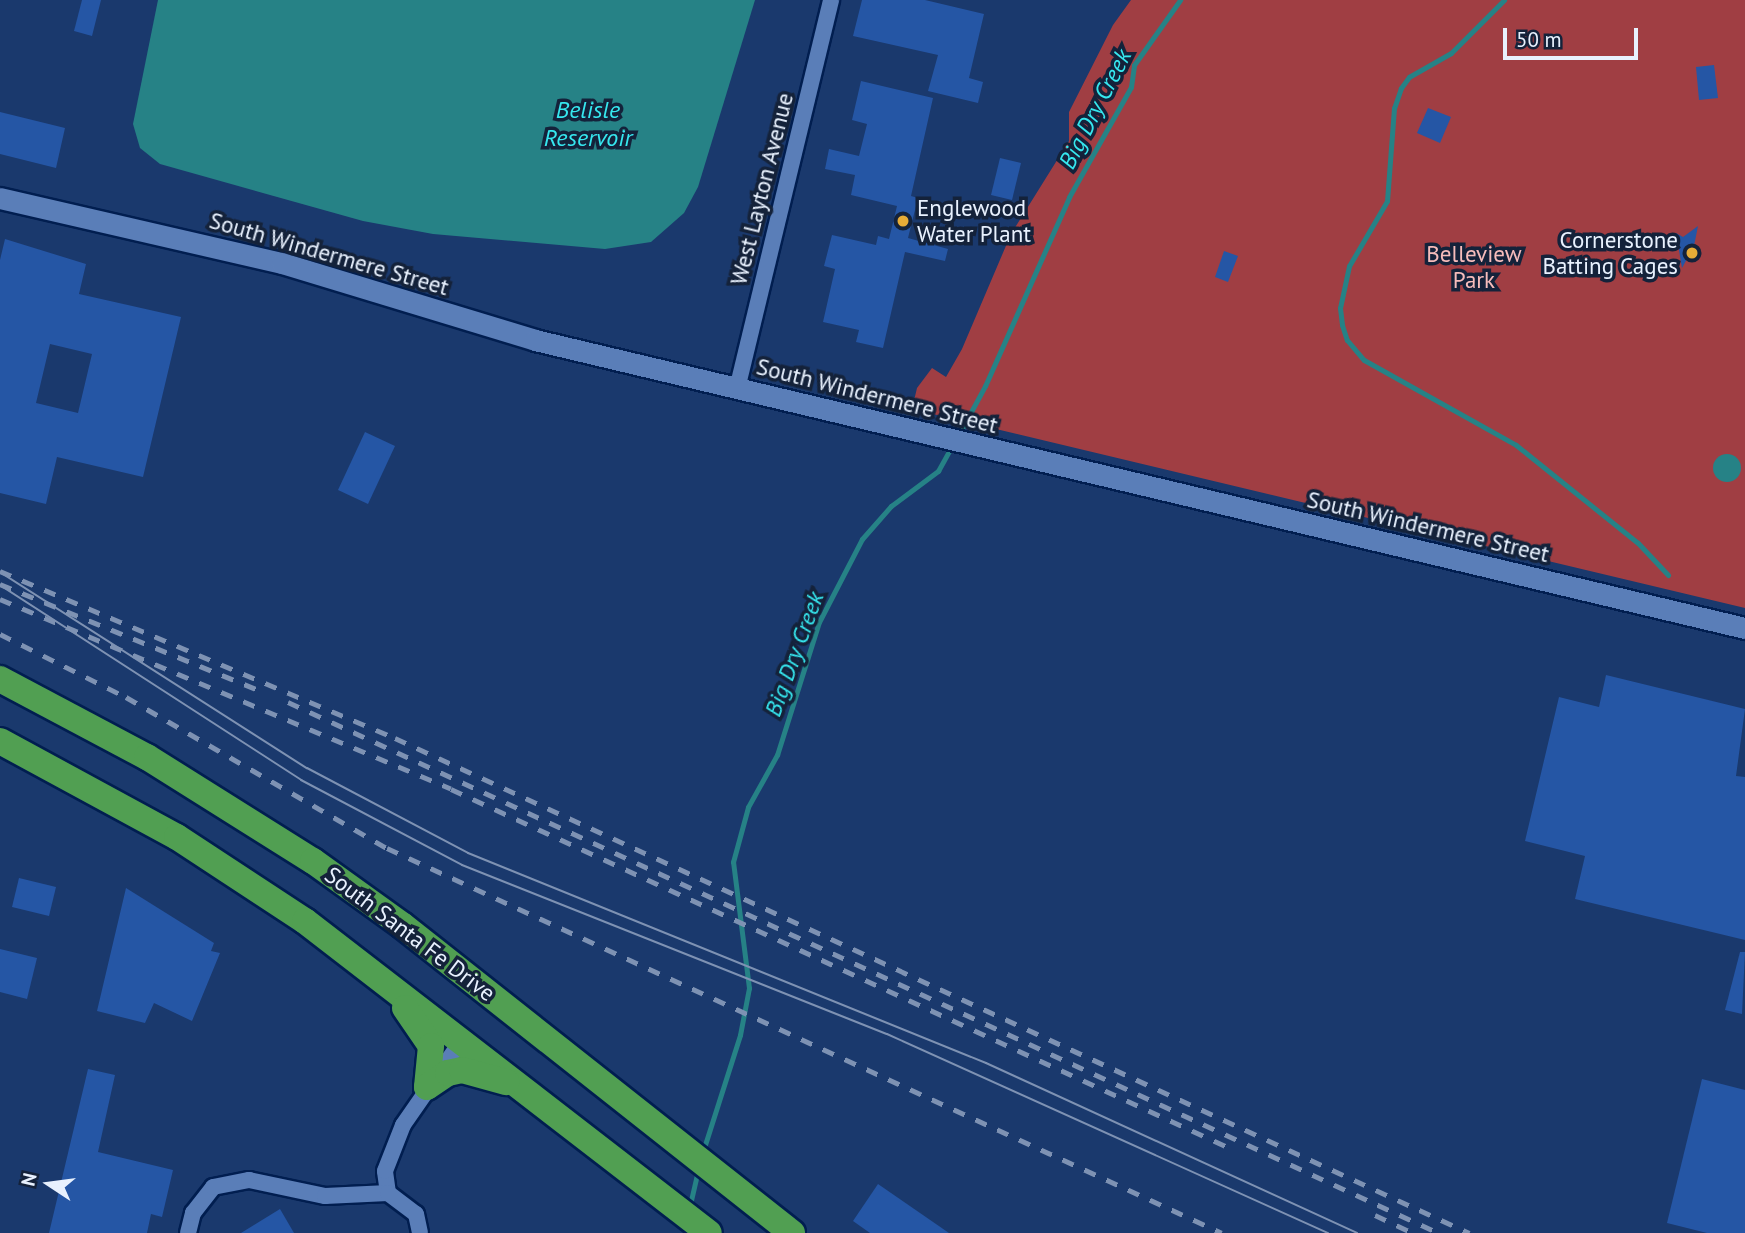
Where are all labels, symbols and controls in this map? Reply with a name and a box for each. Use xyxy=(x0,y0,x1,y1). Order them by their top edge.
scale bar xyxy=(1507,14,1642,58)
text: 50 m xyxy=(1516,26,1562,53)
water label: Big Dry Creek xyxy=(1052,44,1138,174)
street label: West Layton Avenue xyxy=(725,90,799,288)
water label: Belisle Reservoir xyxy=(544,96,632,152)
place label: Englewood Water Plant xyxy=(917,194,1031,248)
street label: South Windermere Street xyxy=(206,207,452,301)
marker: Englewood Water Plant xyxy=(895,213,911,229)
place label: Cornerstone Batting Cages xyxy=(1542,226,1678,280)
park label: Belleview Park xyxy=(1426,240,1522,294)
marker: Cornerstone Batting Cages xyxy=(1684,245,1700,261)
street label: South Windermere Street xyxy=(753,353,1001,439)
street label: South Windermere Street xyxy=(1304,486,1552,568)
water label: Big Dry Creek xyxy=(758,588,830,720)
street label: South Santa Fe Drive xyxy=(319,861,501,1007)
north arrow xyxy=(14,1149,84,1219)
text: N xyxy=(15,1171,42,1188)

